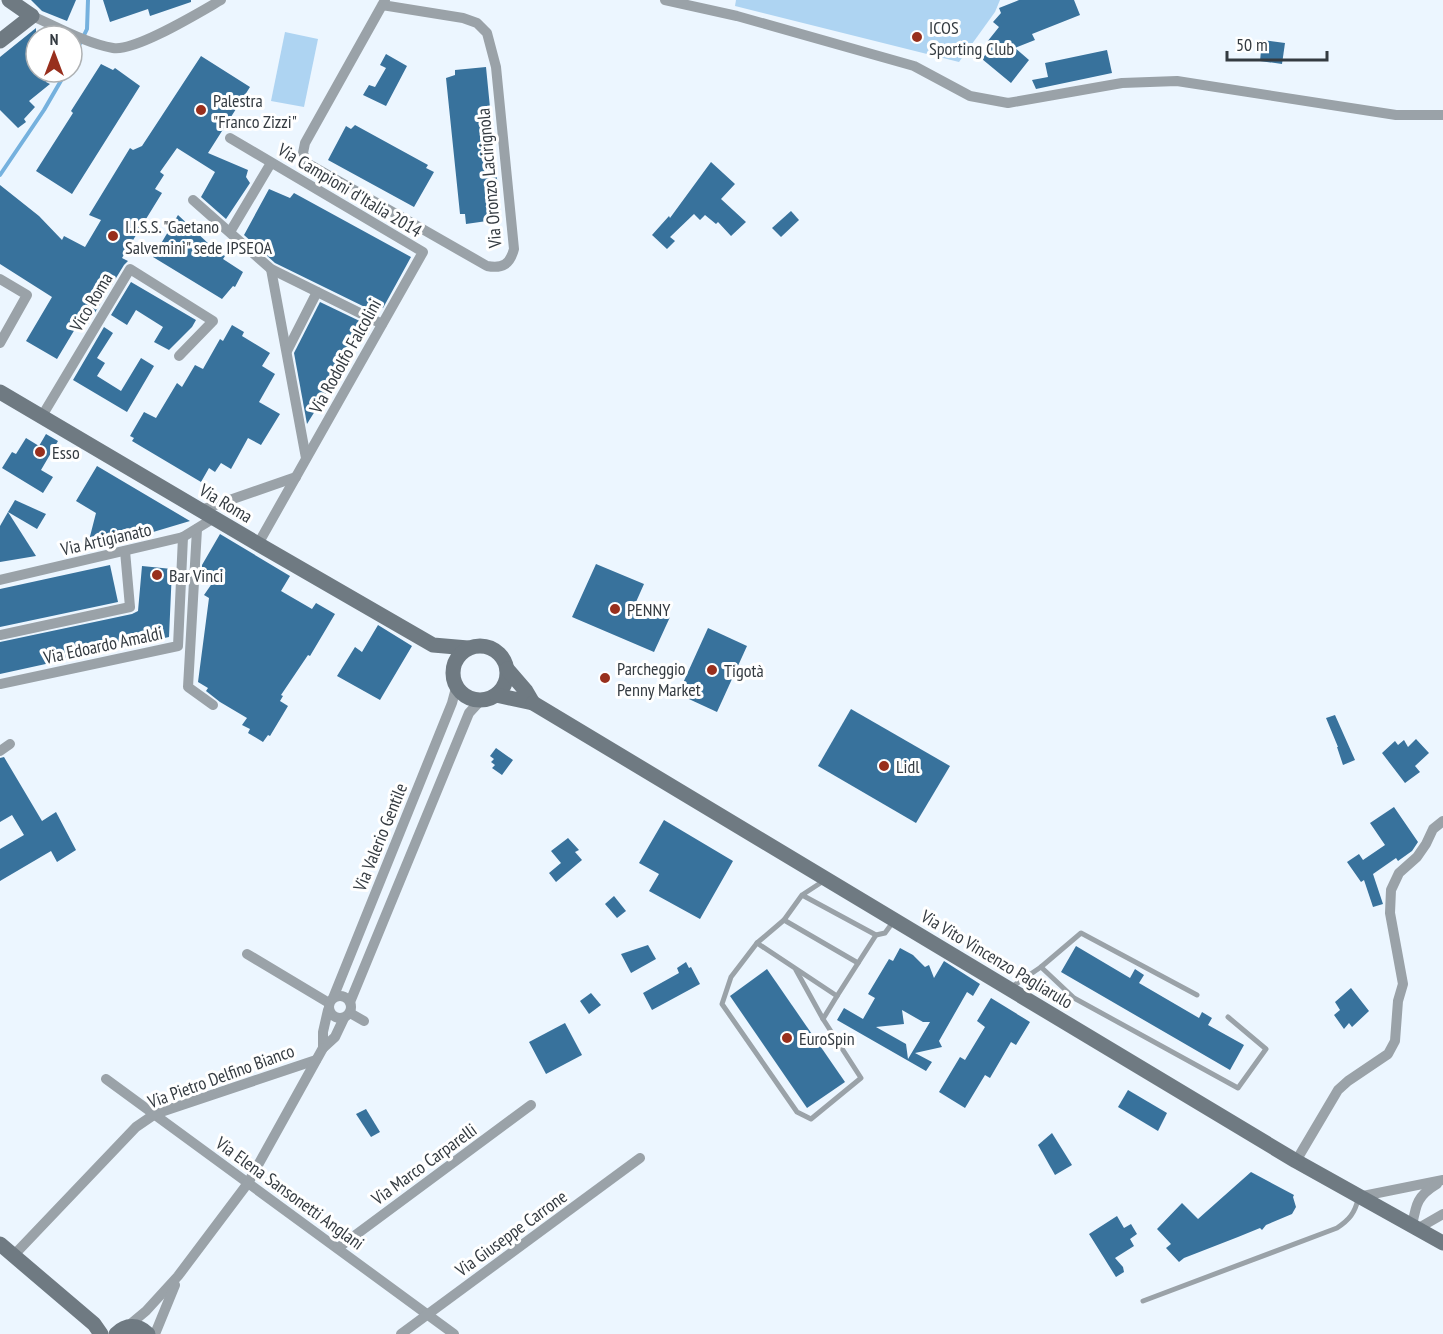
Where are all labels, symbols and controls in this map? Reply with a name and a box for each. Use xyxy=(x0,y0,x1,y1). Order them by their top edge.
place label: ICOS Sporting Club xyxy=(929,16,1014,60)
north arrow xyxy=(24,24,84,84)
scale bar xyxy=(1227,24,1328,62)
text: N xyxy=(50,29,58,49)
marker: ICOS Sporting Club xyxy=(910,30,924,44)
text: 50 m xyxy=(1236,33,1268,56)
place label: Palestra "Franco Zizzi" xyxy=(213,89,297,133)
marker: Palestra "Franco Zizzi" xyxy=(194,103,208,117)
street label: Via Oronzo Lacirignola xyxy=(471,107,507,250)
street label: Via Campioni d'Italia 2014 xyxy=(273,137,426,242)
place label: I.I.S.S. "Gaetano Salvemini" sede IPSEOA xyxy=(125,215,273,259)
marker: I.I.S.S. "Gaetano Salvemini" sede IPSEOA xyxy=(106,229,120,243)
street label: Vico Roma xyxy=(64,268,117,336)
street label: Via Rodolfo Falcolini xyxy=(304,295,386,418)
place label: Esso xyxy=(52,441,80,464)
marker: Esso xyxy=(33,445,47,459)
street label: Via Roma xyxy=(194,478,257,528)
street label: Via Artigianato xyxy=(58,517,154,561)
place label: Bar Vinci xyxy=(169,564,223,587)
marker: Bar Vinci xyxy=(150,568,164,582)
place label: PENNY xyxy=(627,598,671,621)
marker: PENNY xyxy=(608,602,622,616)
street label: Via Edoardo Amaldi xyxy=(40,621,165,669)
place label: Parcheggio Penny Market xyxy=(617,657,701,701)
place label: Tigotà xyxy=(724,659,764,682)
marker: Tigotà xyxy=(705,663,719,677)
marker: Parcheggio Penny Market xyxy=(598,671,612,685)
place label: Lidl xyxy=(896,755,920,778)
marker: Lidl xyxy=(877,759,891,773)
street label: Via Valerio Gentile xyxy=(348,780,412,895)
street label: Via Vito Vincenzo Pagliarulo xyxy=(916,904,1077,1014)
place label: EuroSpin xyxy=(799,1027,855,1050)
marker: EuroSpin xyxy=(780,1031,794,1045)
street label: Via Pietro Delfino Bianco xyxy=(144,1039,297,1113)
street label: Via Marco Carparelli xyxy=(366,1118,481,1210)
street label: Via Elena Sansonetti Anglani xyxy=(210,1131,369,1255)
street label: Via Giuseppe Carrone xyxy=(450,1185,571,1282)

